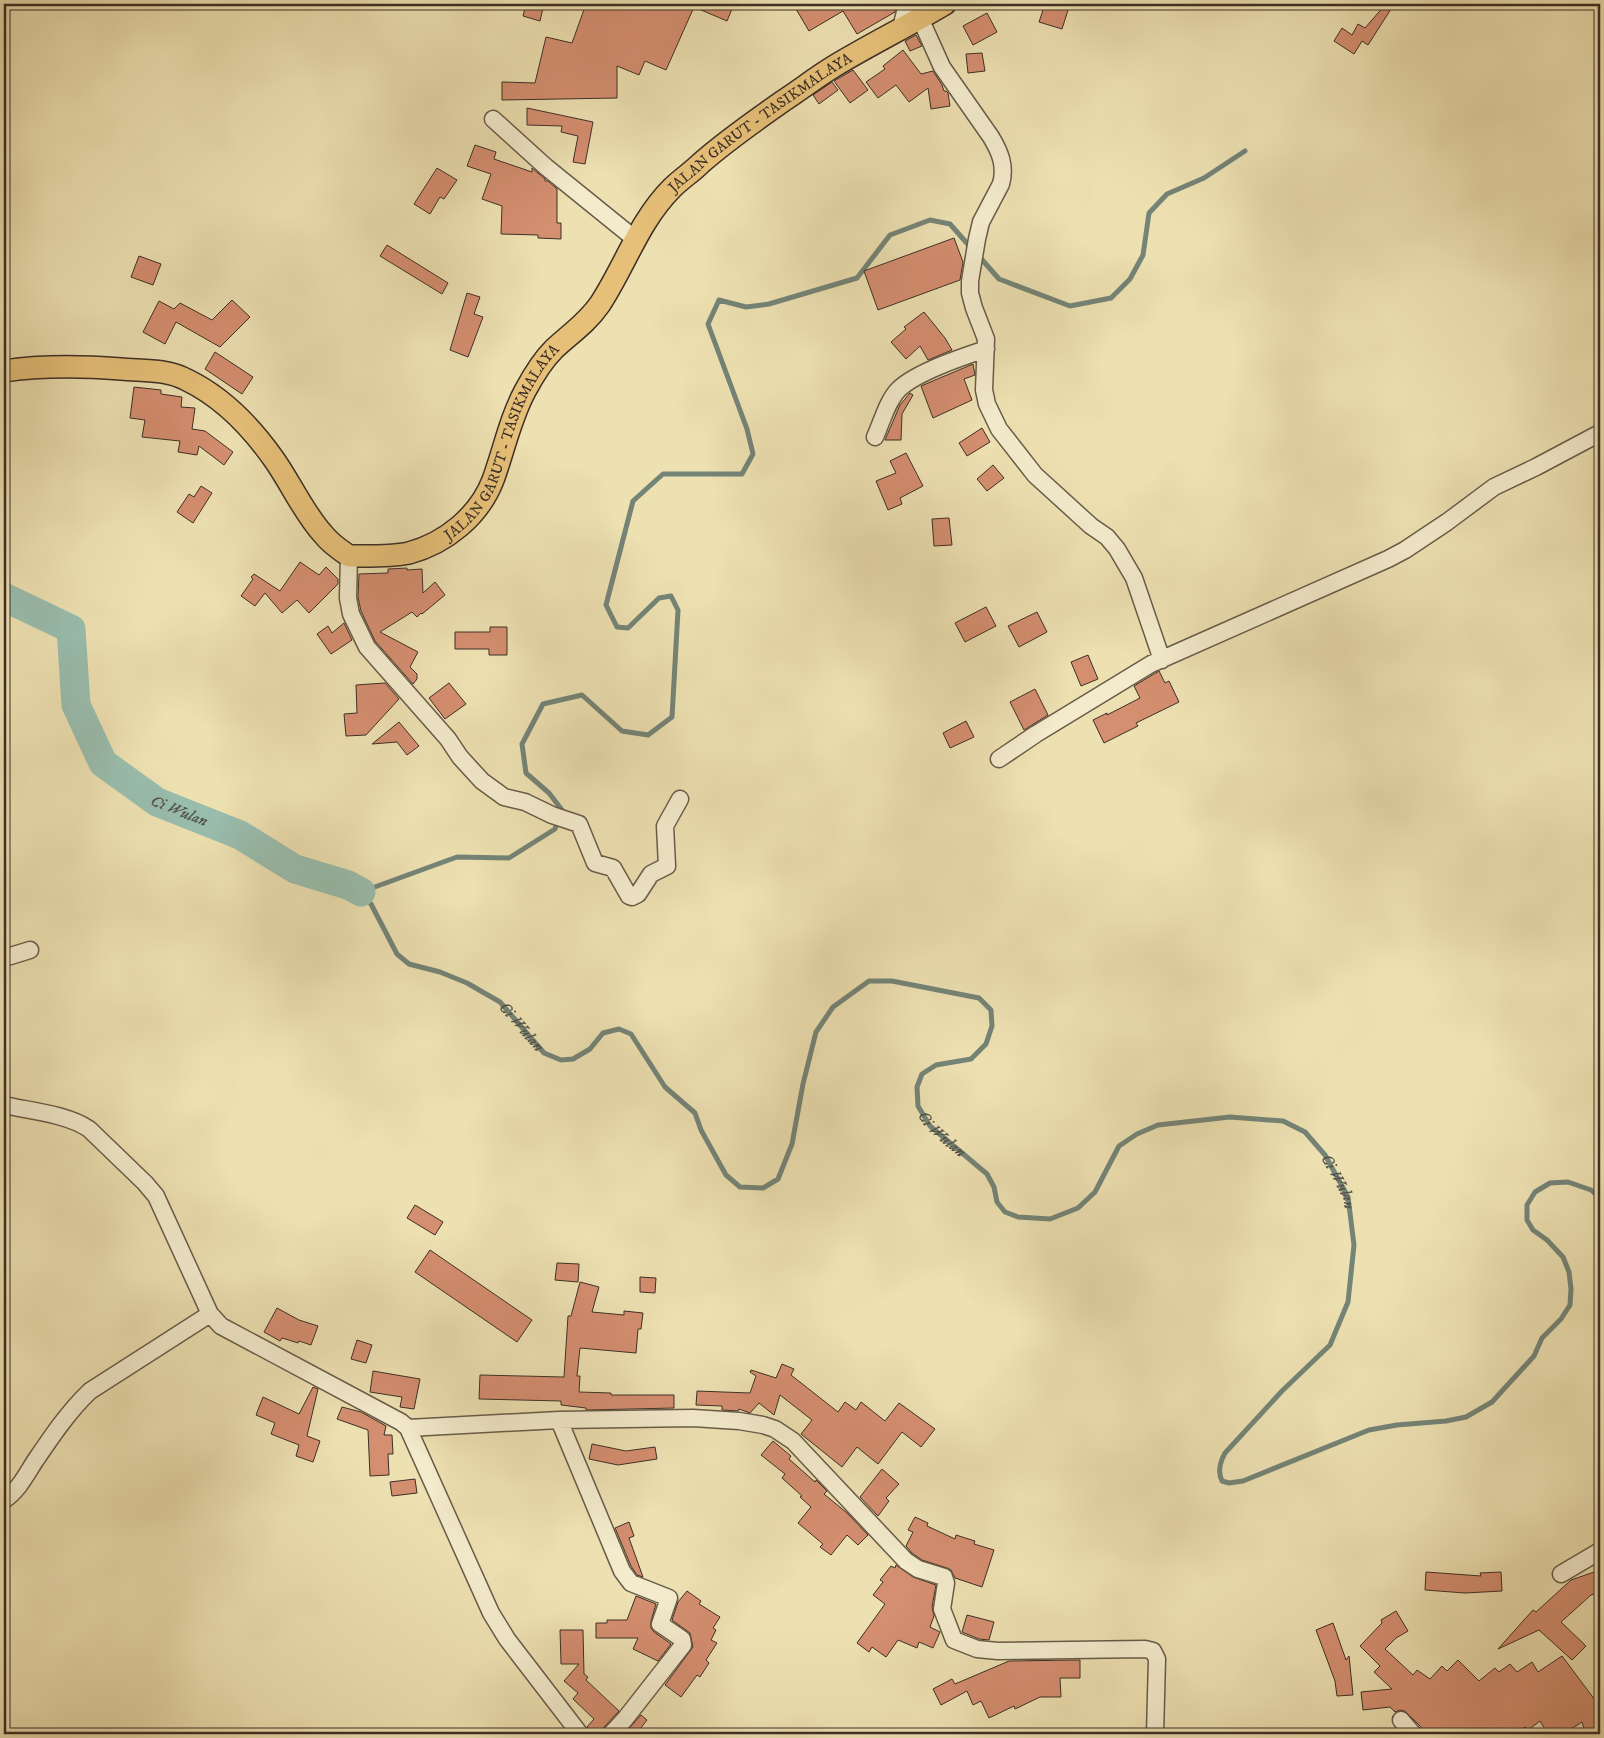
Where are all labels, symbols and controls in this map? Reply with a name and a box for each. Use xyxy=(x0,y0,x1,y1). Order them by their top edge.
street label: JALAN GARUT - TASIKMALAYA xyxy=(662,48,856,198)
street label: JALAN GARUT - TASIKMALAYA xyxy=(439,340,564,546)
water label: Ci Wulan xyxy=(146,790,211,831)
water label: Ci Wulan xyxy=(494,998,549,1056)
water label: Ci Wulan xyxy=(913,1107,970,1162)
water label: Ci Wulan xyxy=(1316,1150,1359,1210)

